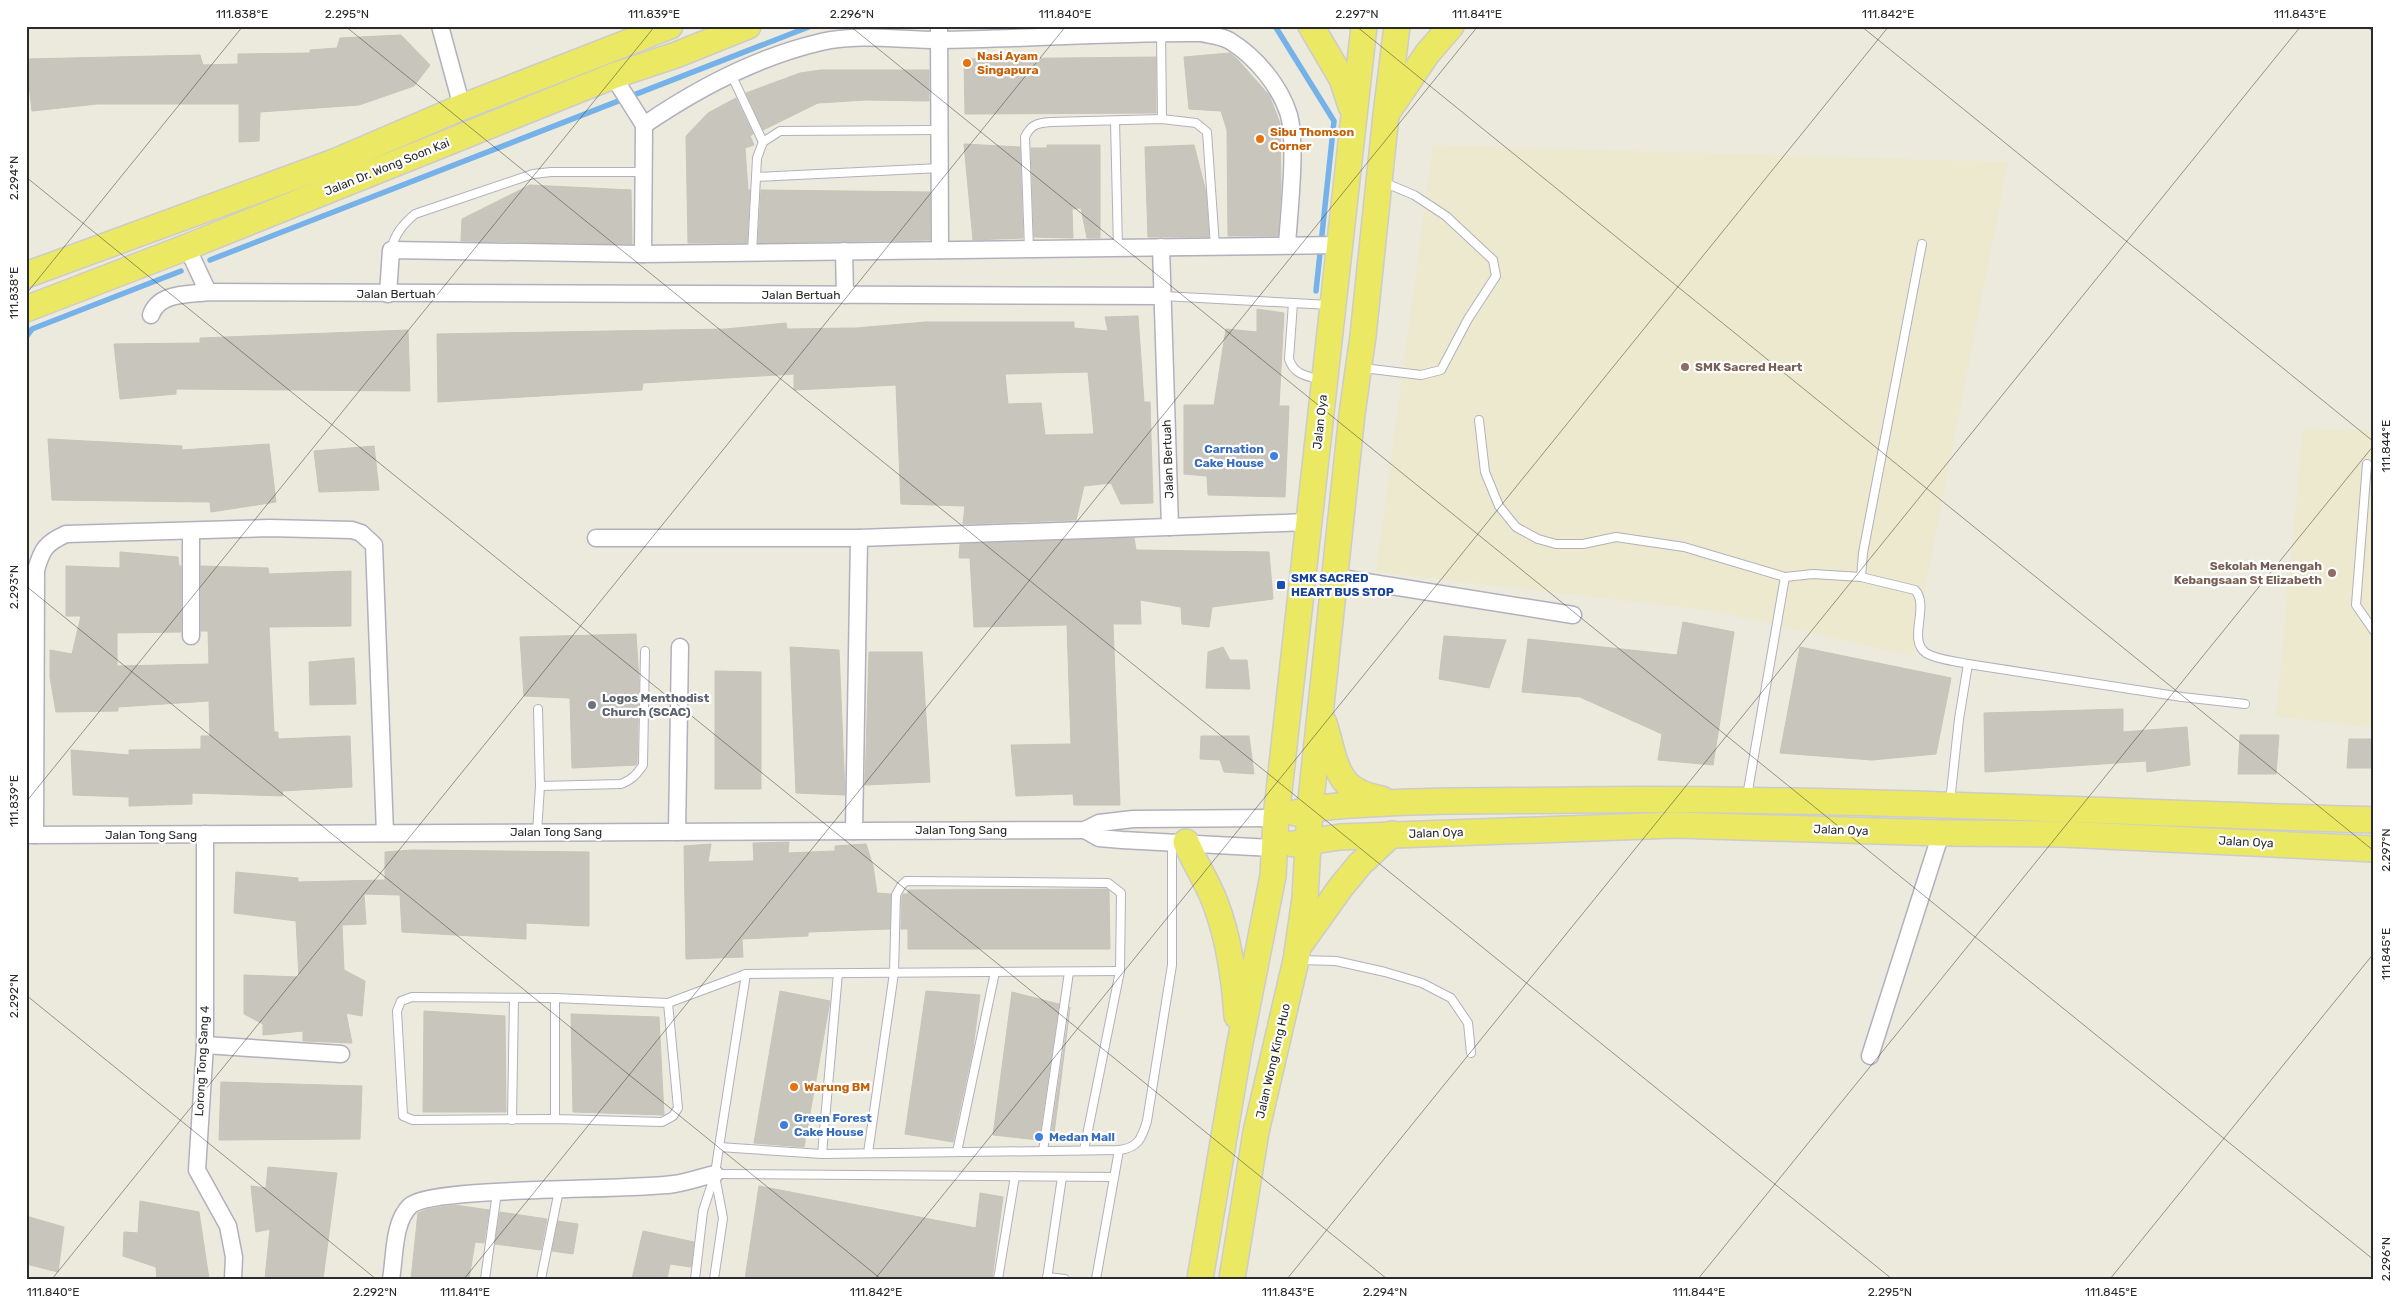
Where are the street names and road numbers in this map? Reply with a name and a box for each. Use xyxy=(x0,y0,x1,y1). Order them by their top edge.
street label: Jalan Dr. Wong Soon Kai xyxy=(322,135,452,199)
street label: Jalan Bertuah xyxy=(356,287,436,301)
street label: Jalan Bertuah xyxy=(761,288,841,302)
street label: Jalan Oya xyxy=(1310,394,1330,450)
street label: Jalan Bertuah xyxy=(1160,419,1176,499)
street label: Jalan Oya xyxy=(1813,822,1869,838)
street label: Jalan Tong Sang xyxy=(915,823,1007,837)
street label: Jalan Tong Sang xyxy=(510,825,602,839)
street label: Jalan Oya xyxy=(1408,825,1464,841)
street label: Jalan Tong Sang xyxy=(105,828,197,842)
street label: Jalan Oya xyxy=(2218,834,2274,850)
street label: Jalan Wong King Huo xyxy=(1253,1002,1293,1120)
street label: Lorong Tong Sang 4 xyxy=(192,1005,212,1117)

